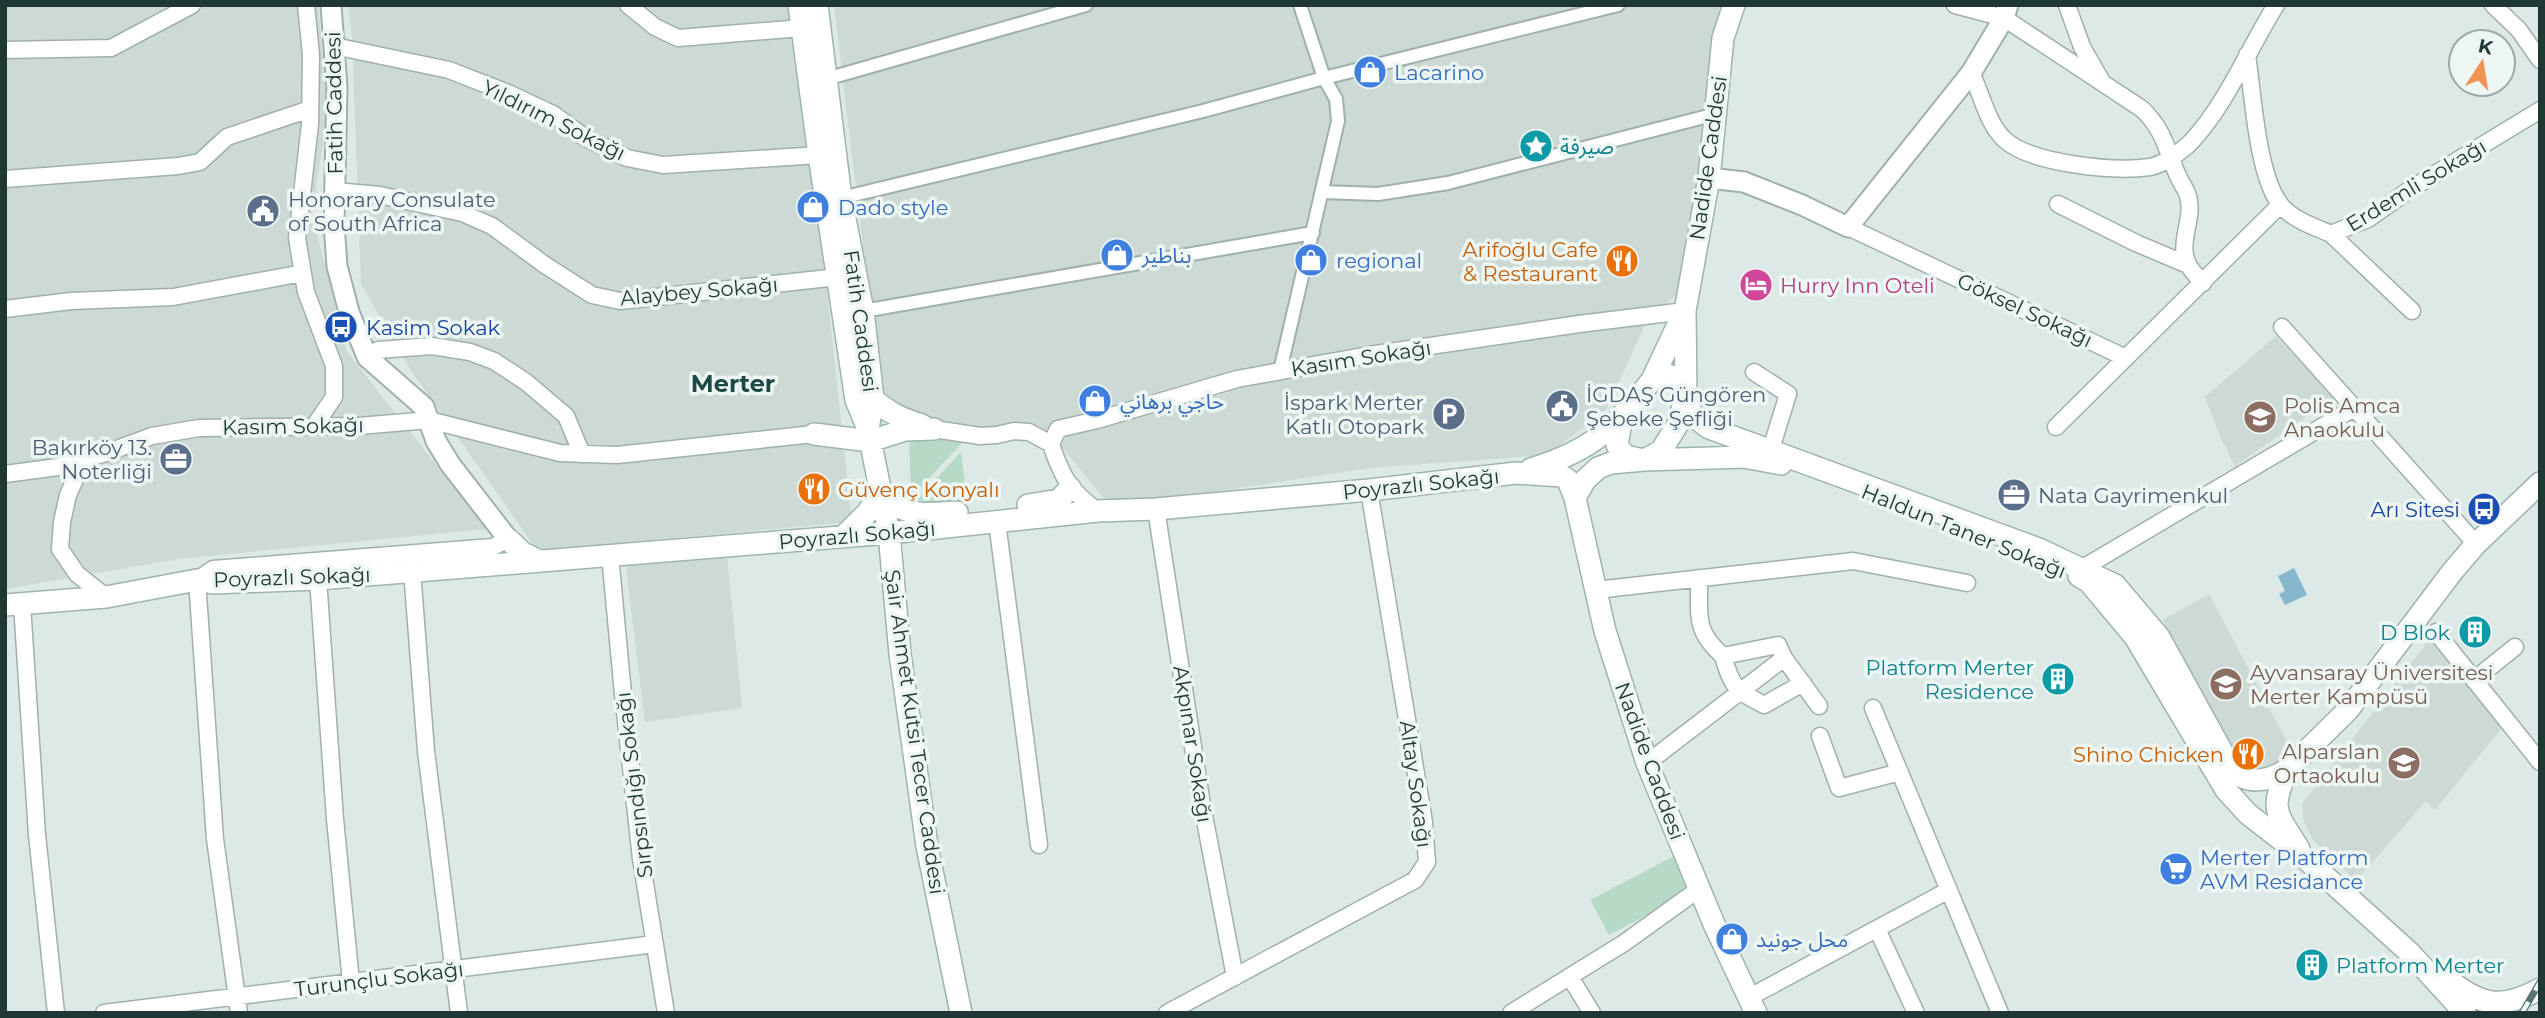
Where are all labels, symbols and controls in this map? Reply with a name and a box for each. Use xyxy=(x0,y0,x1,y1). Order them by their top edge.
north arrow xyxy=(2447,28,2517,98)
street label: Fatih Caddesi xyxy=(320,31,348,175)
text: K xyxy=(2476,34,2496,60)
shop icon: Lacarino xyxy=(1351,53,1389,91)
place label: Lacarino xyxy=(1394,60,1484,85)
street label: Nadide Caddesi xyxy=(1684,74,1732,242)
street label: Yıldırım Sokağı xyxy=(478,75,630,165)
place icon: صيرفة xyxy=(1517,127,1555,165)
street label: Erdemli Sokağı xyxy=(2341,133,2491,237)
place label: صيرفة xyxy=(1560,134,1614,159)
place label: Honorary Consulate of South Africa xyxy=(288,187,496,236)
shop icon: Dado style xyxy=(794,188,832,226)
public building icon: Honorary Consulate of South Africa xyxy=(244,192,282,230)
place label: Dado style xyxy=(838,195,948,220)
shop icon: بناطير xyxy=(1098,236,1136,274)
place label: Arifoğlu Cafe & Restaurant xyxy=(1463,237,1598,286)
shop icon: regional xyxy=(1292,241,1330,279)
restaurant icon: Arifoğlu Cafe & Restaurant xyxy=(1603,242,1641,280)
place label: بناطير xyxy=(1141,243,1191,268)
street label: Fatih Caddesi xyxy=(839,248,883,394)
place label: regional xyxy=(1336,248,1422,273)
hotel icon: Hurry Inn Oteli xyxy=(1737,266,1775,304)
street label: Göksel Sokağı xyxy=(1953,268,2097,352)
street label: Alaybey Sokağı xyxy=(619,272,779,310)
place label: Hurry Inn Oteli xyxy=(1780,273,1935,298)
bus stop icon: Kasim Sokak xyxy=(322,308,360,346)
place label: Kasim Sokak xyxy=(366,315,501,340)
street label: Kasım Sokağı xyxy=(1289,335,1433,381)
district label: Merter xyxy=(691,369,775,398)
shop icon: حاجي برهاني xyxy=(1076,382,1114,420)
place label: İGDAŞ Güngören Şebeke Şefliği xyxy=(1586,382,1766,431)
public building icon: İGDAŞ Güngören Şebeke Şefliği xyxy=(1543,387,1581,425)
place label: حاجي برهاني xyxy=(1120,389,1224,417)
place label: İspark Merter Katlı Otopark xyxy=(1284,390,1424,439)
place label: Polis Amca Anaokulu xyxy=(2284,393,2401,442)
parking icon: İspark Merter Katlı Otopark xyxy=(1430,395,1468,433)
school or university icon: Polis Amca Anaokulu xyxy=(2241,398,2279,436)
street label: Kasım Sokağı xyxy=(222,412,364,440)
place label: Bakırköy 13. Noterliği xyxy=(32,435,152,484)
office icon: Bakırköy 13. Noterliği xyxy=(157,440,195,478)
street label: Poyrazlı Sokağı xyxy=(1341,463,1501,505)
restaurant icon: Güvenç Konyalı xyxy=(795,470,833,508)
office icon: Nata Gayrimenkul xyxy=(1995,476,2033,514)
place label: Güvenç Konyalı xyxy=(838,477,1000,502)
street label: Haldun Taner Sokağı xyxy=(1858,478,2070,584)
place label: Nata Gayrimenkul xyxy=(2038,483,2228,508)
bus stop icon: Arı Sitesi xyxy=(2465,490,2503,528)
place label: Arı Sitesi xyxy=(2370,497,2460,522)
street label: Poyrazlı Sokağı xyxy=(778,516,936,554)
street label: Poyrazlı Sokağı xyxy=(213,562,371,592)
street label: Şair Ahmet Kutsi Tecer Caddesi xyxy=(880,568,950,896)
building icon: D Blok xyxy=(2456,613,2494,651)
place label: D Blok xyxy=(2380,620,2450,645)
place label: Platform Merter Residence xyxy=(1866,655,2034,704)
building icon: Platform Merter Residence xyxy=(2039,660,2077,698)
place label: Ayvansaray Üniversitesi Merter Kampüsü xyxy=(2250,660,2494,709)
street label: Akpınar Sokağı xyxy=(1168,664,1218,824)
school or university icon: Ayvansaray Üniversitesi Merter Kampüsü xyxy=(2207,665,2245,703)
street label: Nadide Caddesi xyxy=(1610,679,1690,843)
street label: Sırpsındığı Sokağı xyxy=(610,690,658,880)
street label: Altay Sokağı xyxy=(1395,719,1437,849)
restaurant icon: Shino Chicken xyxy=(2229,735,2267,773)
place label: Alparslan Ortaokulu xyxy=(2274,739,2380,788)
place label: Shino Chicken xyxy=(2073,742,2224,767)
school or university icon: Alparslan Ortaokulu xyxy=(2385,744,2423,782)
place label: Merter Platform AVM Residance xyxy=(2200,845,2369,894)
supermarket icon: Merter Platform AVM Residance xyxy=(2157,850,2195,888)
shop icon: محل جونيد xyxy=(1713,920,1751,958)
place label: محل جونيد xyxy=(1756,927,1848,952)
building icon: Platform Merter xyxy=(2293,946,2331,984)
place label: Platform Merter xyxy=(2336,953,2505,978)
street label: Turunçlu Sokağı xyxy=(293,956,465,1002)

